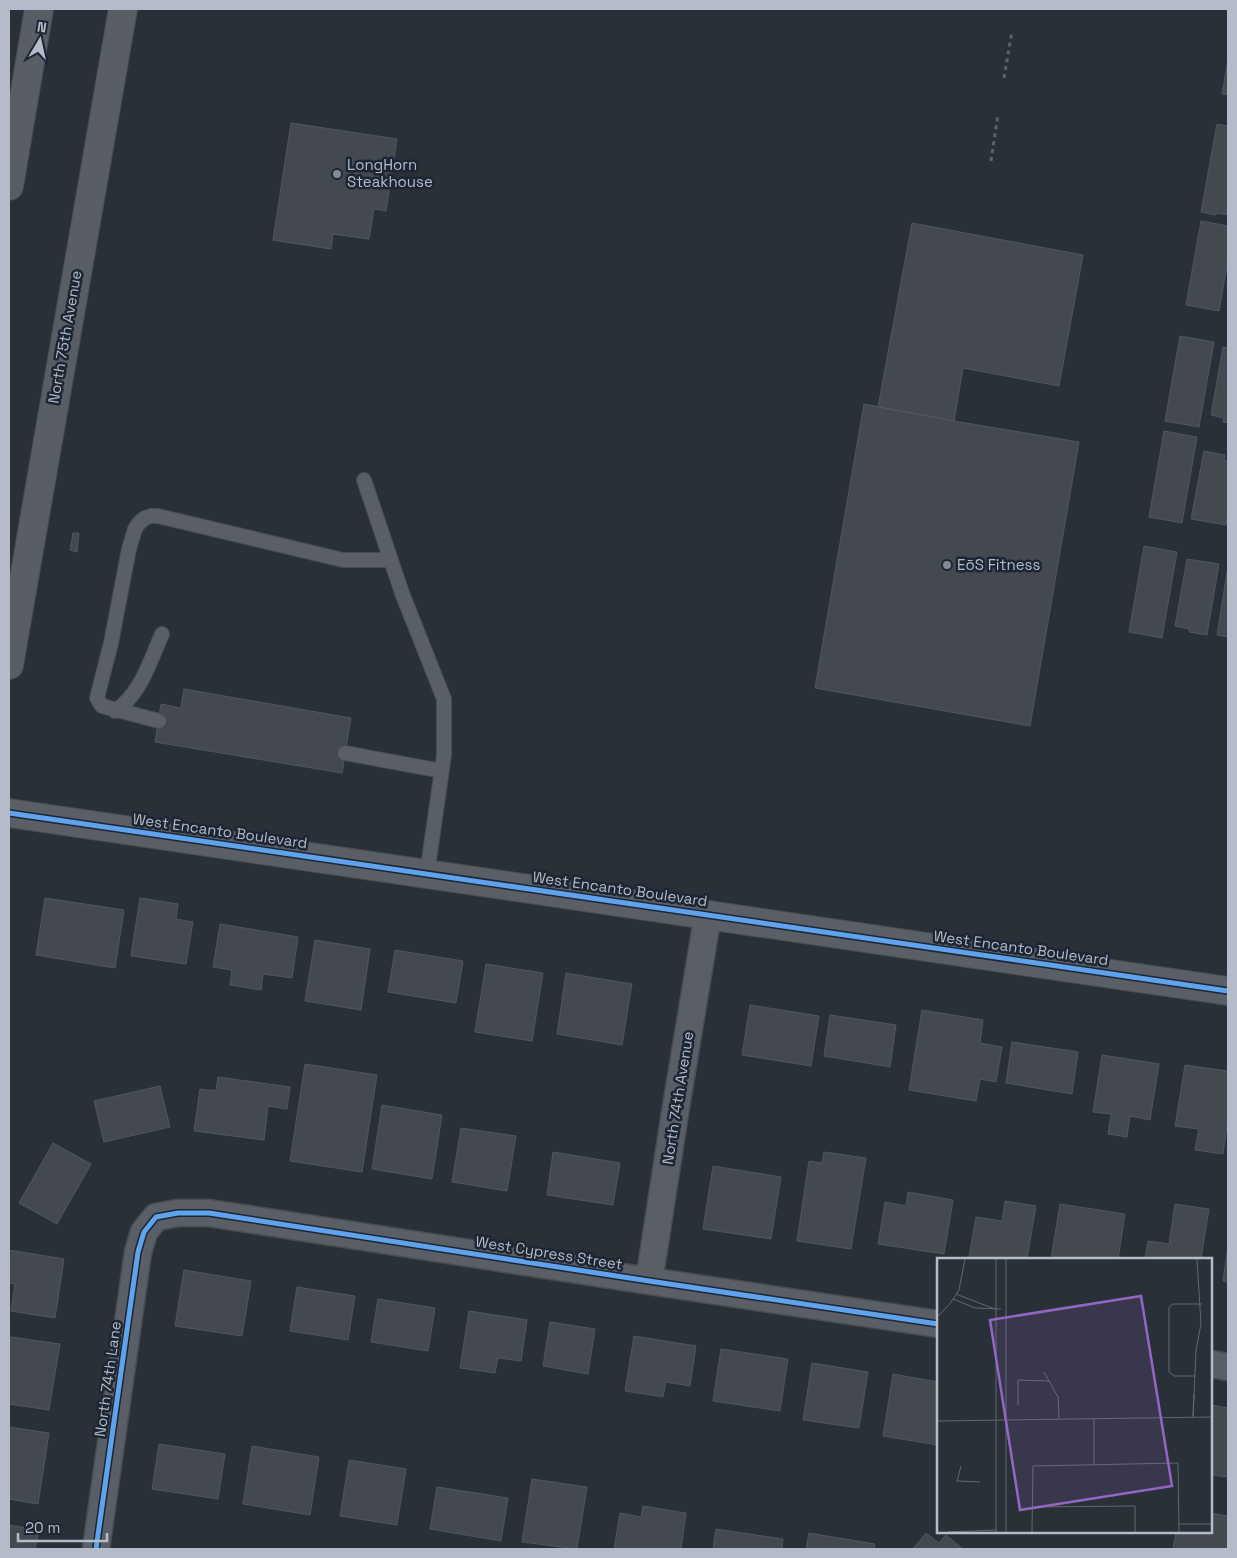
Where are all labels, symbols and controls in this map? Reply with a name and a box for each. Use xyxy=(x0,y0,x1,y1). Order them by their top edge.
north arrow xyxy=(15,15,65,65)
text: N xyxy=(36,18,48,37)
place label: LongHorn Steakhouse xyxy=(347,155,433,191)
marker: LongHorn Steakhouse xyxy=(331,168,343,180)
street label: North 75th Avenue xyxy=(43,269,86,405)
place label: EōS Fitness xyxy=(957,555,1040,574)
marker: EōS Fitness xyxy=(941,559,953,571)
street label: West Encanto Boulevard xyxy=(131,809,309,852)
street label: West Encanto Boulevard xyxy=(531,867,709,910)
street label: West Encanto Boulevard xyxy=(932,926,1110,969)
street label: North 74th Avenue xyxy=(658,1030,697,1166)
street label: West Cypress Street xyxy=(474,1232,624,1274)
inset map xyxy=(937,1258,1212,1533)
street label: North 74th Lane xyxy=(90,1320,125,1438)
scale bar xyxy=(18,1510,106,1542)
text: 20 m xyxy=(25,1518,60,1537)

